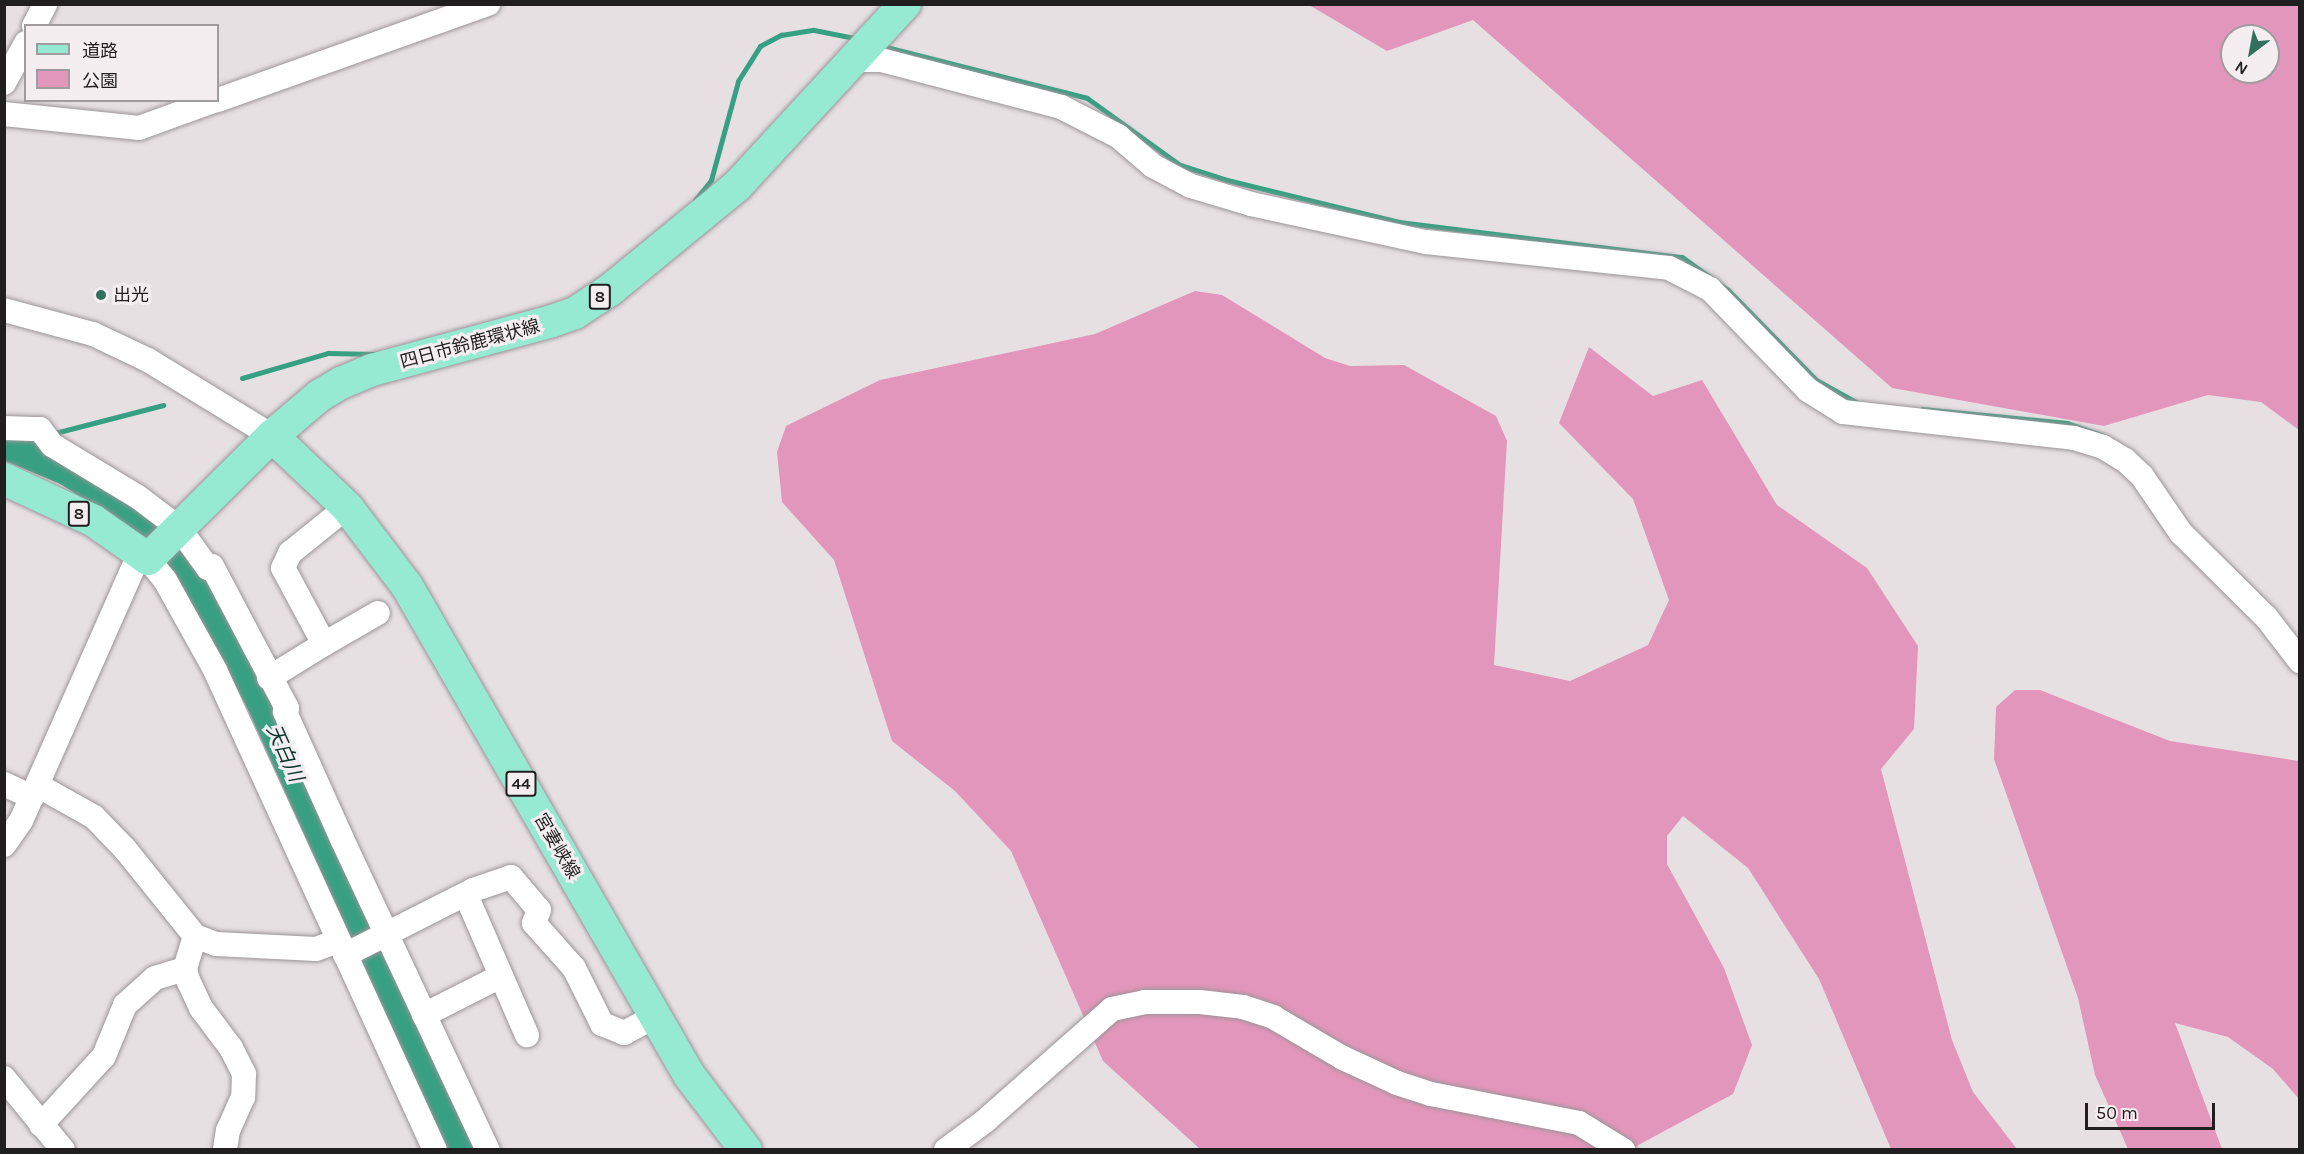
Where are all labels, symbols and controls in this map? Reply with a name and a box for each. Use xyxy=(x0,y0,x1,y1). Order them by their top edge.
legend xyxy=(24,24,219,102)
north arrow xyxy=(2220,24,2280,84)
text: 道路 xyxy=(82,40,118,62)
text: N xyxy=(2231,57,2251,79)
text: 公園 xyxy=(82,70,118,92)
place label: 出光 xyxy=(113,284,149,306)
road number: 8 xyxy=(588,284,612,310)
marker: 出光 xyxy=(94,288,108,302)
street label: 四日市鈴鹿環状線 xyxy=(398,315,542,373)
road number: 8 xyxy=(67,501,91,527)
water label: 天白川 xyxy=(262,721,308,785)
road number: 44 xyxy=(504,771,538,797)
street label: 宮妻峡線 xyxy=(530,809,584,883)
scale bar xyxy=(2088,1091,2218,1129)
text: 50 m xyxy=(2096,1102,2138,1124)

